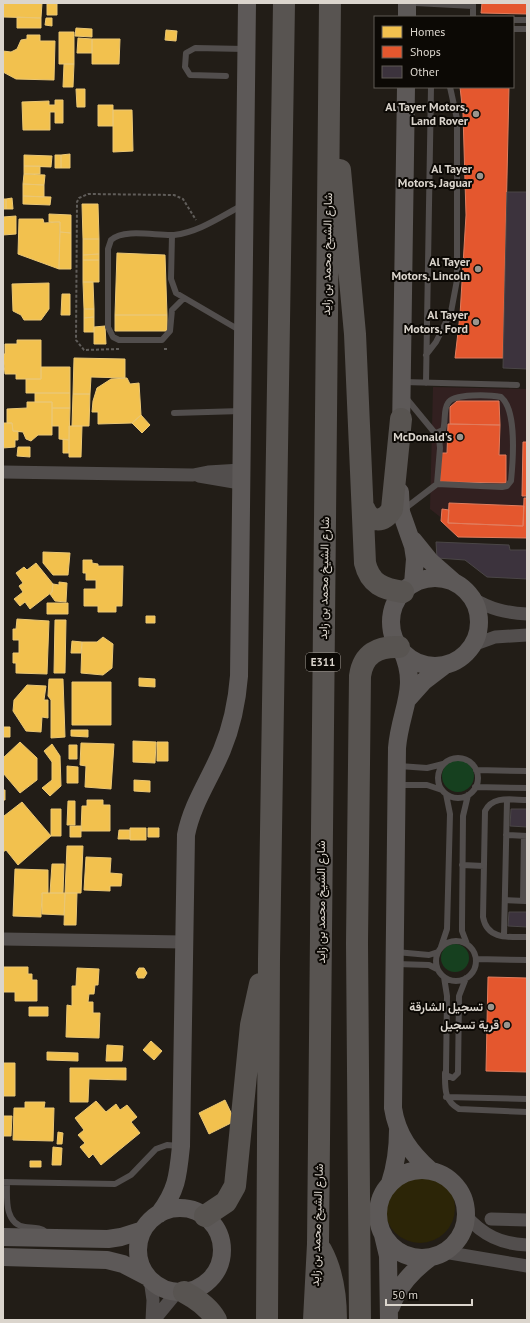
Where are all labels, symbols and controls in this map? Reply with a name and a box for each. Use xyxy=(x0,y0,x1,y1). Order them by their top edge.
legend xyxy=(374,16,514,88)
text: Homes xyxy=(410,24,445,39)
text: Shops xyxy=(410,44,441,59)
text: Other xyxy=(410,64,439,79)
place label: Al Tayer Motors, Land Rover xyxy=(385,99,469,128)
marker: Al Tayer Motors, Land Rover xyxy=(471,109,481,119)
place label: Al Tayer Motors, Jaguar xyxy=(398,161,473,190)
marker: Al Tayer Motors, Jaguar xyxy=(475,171,485,181)
street label: شارع الشيخ محمد بن زايد xyxy=(318,192,337,316)
place label: Al Tayer Motors, Lincoln xyxy=(391,254,471,283)
marker: Al Tayer Motors, Lincoln xyxy=(473,264,483,274)
place label: Al Tayer Motors, Ford xyxy=(404,307,469,336)
marker: Al Tayer Motors, Ford xyxy=(471,317,481,327)
place label: McDonald's xyxy=(393,429,452,444)
marker: McDonald's xyxy=(455,432,465,442)
street label: شارع الشيخ محمد بن زايد xyxy=(315,516,334,640)
road number: E311 xyxy=(306,653,340,671)
street label: شارع الشيخ محمد بن زايد xyxy=(313,841,330,963)
place label: تسجيل الشارقة xyxy=(409,999,483,1015)
marker: تسجيل الشارقة xyxy=(486,1002,496,1012)
place label: قرية تسجيل xyxy=(440,1017,499,1033)
marker: قرية تسجيل xyxy=(502,1020,512,1030)
street label: شارع الشيخ محمد بن زايد xyxy=(307,1163,328,1287)
scale bar xyxy=(386,1281,472,1307)
text: 50 m xyxy=(392,1287,418,1302)

